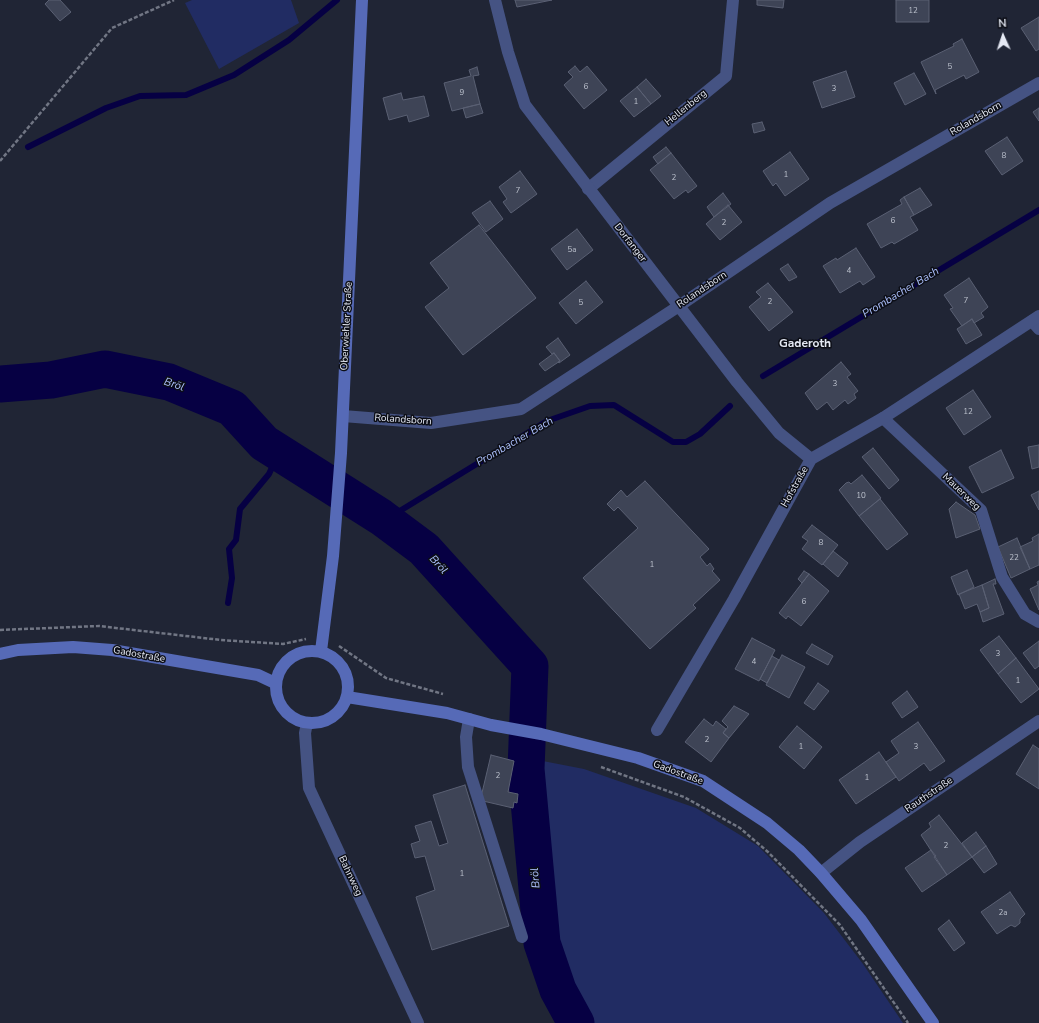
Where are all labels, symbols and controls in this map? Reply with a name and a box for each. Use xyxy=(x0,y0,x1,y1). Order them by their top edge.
house number: 12 xyxy=(908,6,918,16)
north arrow xyxy=(983,16,1023,56)
text: N xyxy=(998,16,1007,31)
house number: 5 xyxy=(948,62,952,72)
house number: 6 xyxy=(584,82,588,92)
house number: 3 xyxy=(832,84,836,94)
house number: 9 xyxy=(460,88,464,98)
street label: Hellenberg xyxy=(663,88,709,128)
house number: 1 xyxy=(634,97,638,107)
street label: Rolandsborn xyxy=(948,99,1004,139)
house number: 8 xyxy=(1002,151,1006,161)
house number: 1 xyxy=(784,170,788,180)
house number: 2 xyxy=(672,173,676,183)
house number: 7 xyxy=(516,186,520,196)
house number: 6 xyxy=(891,216,895,226)
house number: 2 xyxy=(722,218,726,228)
street label: Dorfanger xyxy=(611,221,649,265)
house number: 5a xyxy=(567,245,577,255)
water label: Prombacher Bach xyxy=(860,265,942,321)
house number: 4 xyxy=(847,266,851,276)
street label: Rolandsborn xyxy=(675,269,729,311)
street label: Oberwiehler Straße xyxy=(339,281,355,371)
house number: 7 xyxy=(964,296,968,306)
house number: 2 xyxy=(768,297,772,307)
house number: 5 xyxy=(579,298,583,308)
district label: Gaderoth xyxy=(779,337,831,351)
water label: Bröl xyxy=(162,375,186,395)
house number: 3 xyxy=(833,379,837,389)
house number: 12 xyxy=(963,407,973,417)
street label: Rolandsborn xyxy=(374,412,432,428)
water label: Prombacher Bach xyxy=(474,415,556,469)
street label: Hofstraße xyxy=(779,464,811,510)
street label: Mauerweg xyxy=(940,471,982,513)
house number: 10 xyxy=(856,491,866,501)
house number: 8 xyxy=(819,538,823,548)
water label: Bröl xyxy=(426,553,450,577)
house number: 22 xyxy=(1009,553,1019,563)
house number: 1 xyxy=(650,560,654,570)
house number: 6 xyxy=(802,597,806,607)
street label: Gadostraße xyxy=(112,645,166,665)
house number: 3 xyxy=(996,649,1000,659)
house number: 4 xyxy=(752,657,756,667)
house number: 1 xyxy=(1016,676,1020,686)
house number: 2 xyxy=(705,735,709,745)
house number: 1 xyxy=(799,742,803,752)
house number: 3 xyxy=(914,742,918,752)
street label: Gadostraße xyxy=(651,758,705,788)
house number: 2 xyxy=(496,771,500,781)
house number: 1 xyxy=(865,773,869,783)
street label: Rauthstraße xyxy=(903,775,955,815)
house number: 2 xyxy=(944,841,948,851)
street label: Bahnweg xyxy=(335,854,365,898)
water label: Bröl xyxy=(529,867,543,889)
house number: 1 xyxy=(460,869,464,879)
house number: 2a xyxy=(998,908,1008,918)

